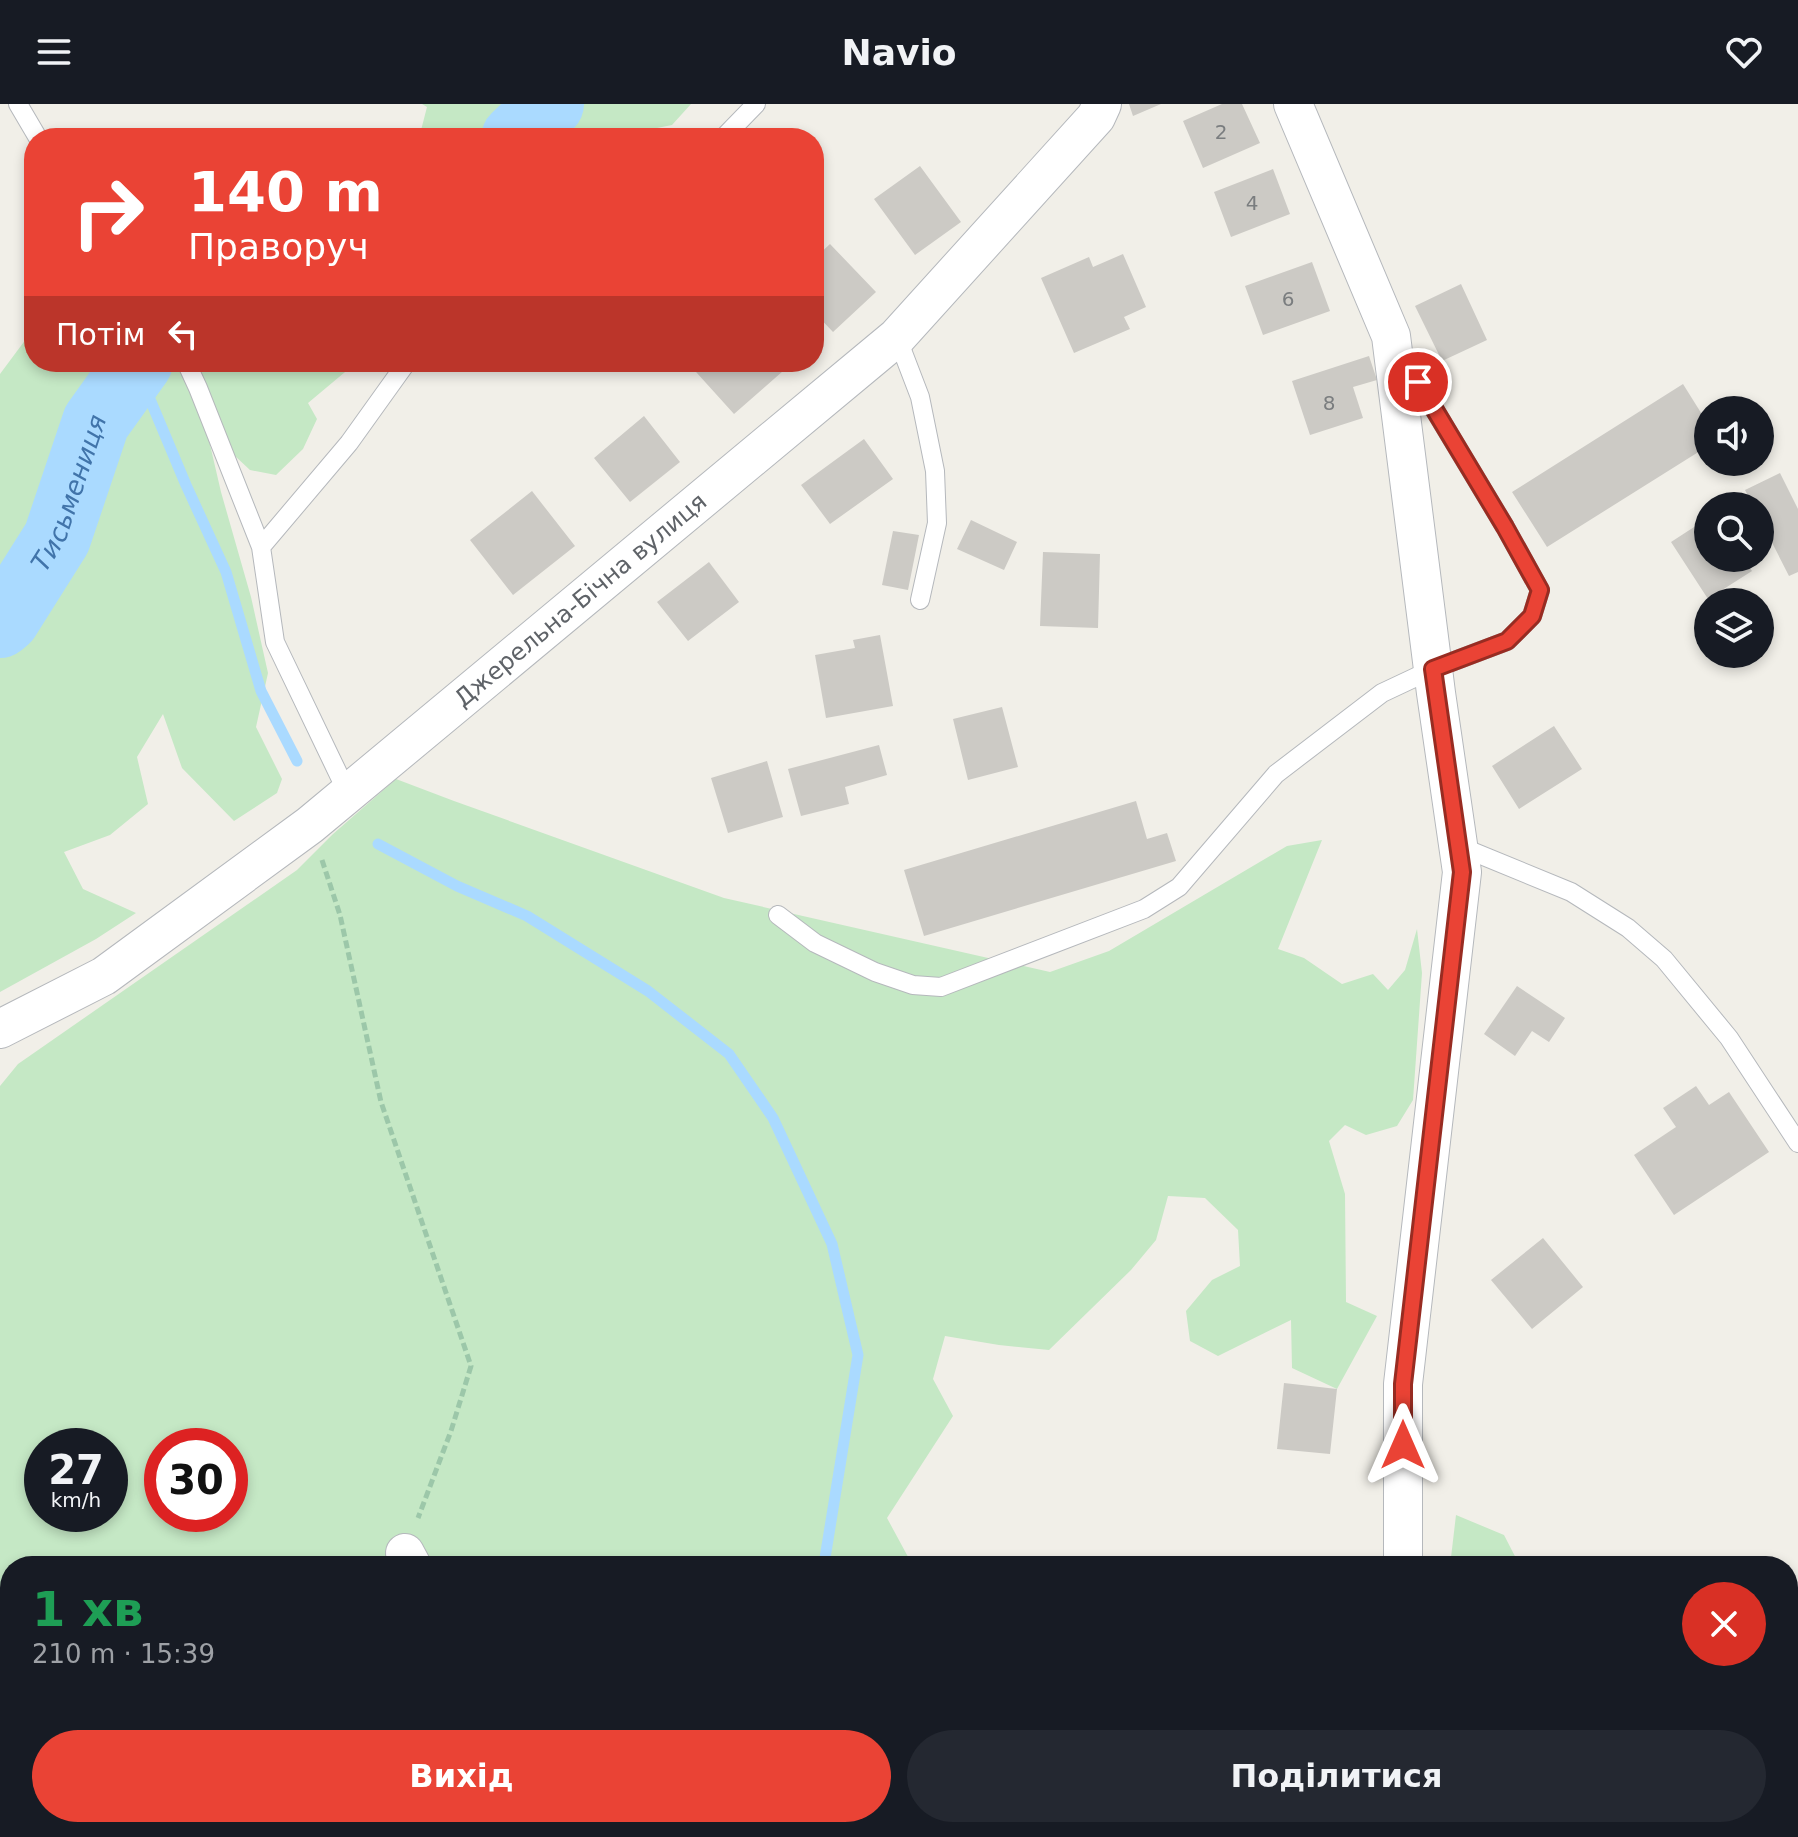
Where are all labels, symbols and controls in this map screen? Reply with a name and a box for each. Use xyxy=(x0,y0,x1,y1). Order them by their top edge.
icon: menu xyxy=(32,30,76,74)
icon: heart xyxy=(1722,30,1766,74)
text: Navio xyxy=(842,32,956,73)
house number: 2 xyxy=(1215,120,1227,144)
text: 140 m xyxy=(188,159,383,224)
icon: right xyxy=(56,160,160,264)
house number: 4 xyxy=(1246,191,1258,215)
text: Праворуч xyxy=(188,226,369,267)
house number: 6 xyxy=(1282,287,1294,311)
icon: left xyxy=(161,312,205,356)
text: Потім xyxy=(56,317,145,352)
pin xyxy=(1384,348,1452,416)
icon: arrive xyxy=(1396,360,1440,404)
house number: 8 xyxy=(1323,391,1335,415)
map controls xyxy=(1694,396,1774,668)
button: sound xyxy=(1694,396,1774,476)
water label: Тисьмениця xyxy=(25,411,112,577)
street label: Джерельна-Бічна вулиця xyxy=(449,487,712,713)
button: search xyxy=(1694,492,1774,572)
button: layers xyxy=(1694,588,1774,668)
position arrow xyxy=(1361,1403,1445,1487)
speed limit sign: 30 xyxy=(144,1428,248,1532)
text: 27 xyxy=(48,1447,104,1493)
text: km/h xyxy=(51,1488,101,1512)
text: 1 хв xyxy=(32,1581,143,1637)
button: close xyxy=(1682,1582,1766,1666)
text: 210 m · 15:39 xyxy=(32,1639,215,1669)
button: Вихід xyxy=(32,1730,891,1822)
button: Поділитися xyxy=(907,1730,1766,1822)

